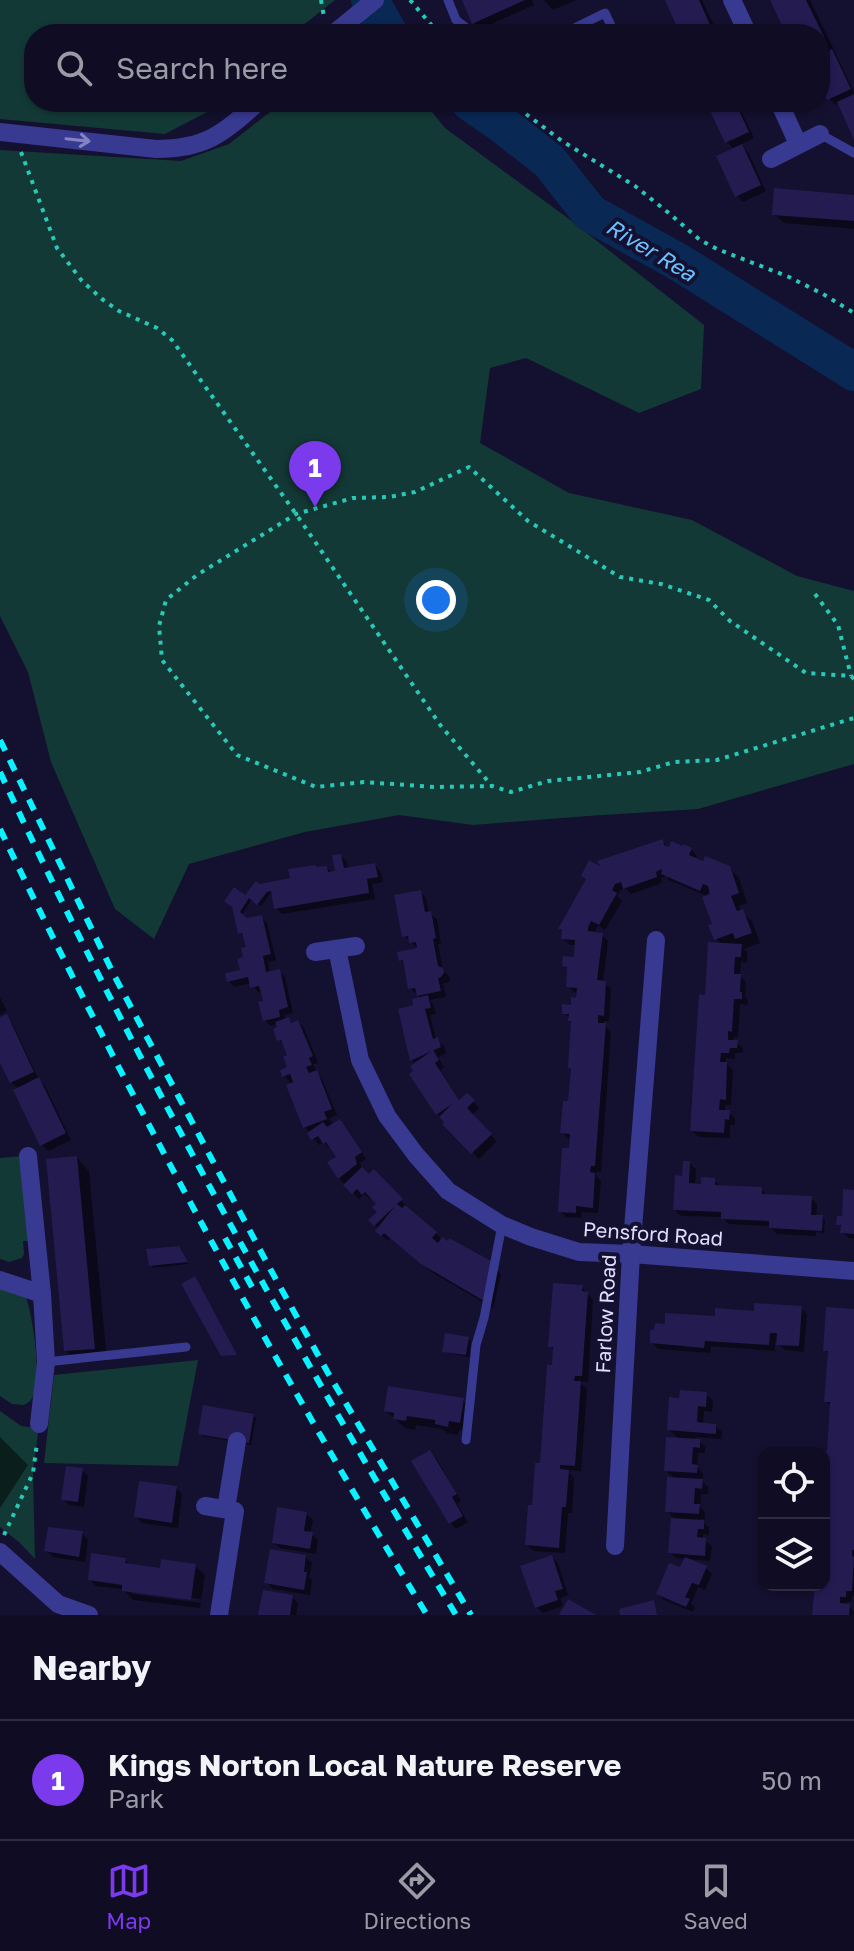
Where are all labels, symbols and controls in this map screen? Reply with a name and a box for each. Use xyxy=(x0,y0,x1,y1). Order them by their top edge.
search box xyxy=(24,24,830,112)
icon: search xyxy=(52,46,96,90)
text: Search here xyxy=(116,50,288,86)
one-way arrow xyxy=(64,133,90,148)
water label: River Rea xyxy=(602,212,702,288)
pin: 1 xyxy=(289,441,341,507)
your location xyxy=(416,580,456,620)
street label: Pensford Road xyxy=(582,1216,724,1250)
street label: Farlow Road xyxy=(590,1254,620,1374)
map controls xyxy=(758,1447,830,1591)
button: locate xyxy=(758,1447,830,1519)
button: layers xyxy=(758,1519,830,1591)
text: Nearby xyxy=(32,1647,152,1687)
text: Kings Norton Local Nature Reserve xyxy=(108,1747,622,1783)
text: 1 xyxy=(51,1765,65,1796)
text: 50 m xyxy=(761,1765,822,1796)
text: Park xyxy=(108,1783,164,1814)
tab: Map xyxy=(106,1859,151,1934)
tab: Directions xyxy=(364,1859,471,1934)
tab: Saved xyxy=(684,1859,748,1934)

